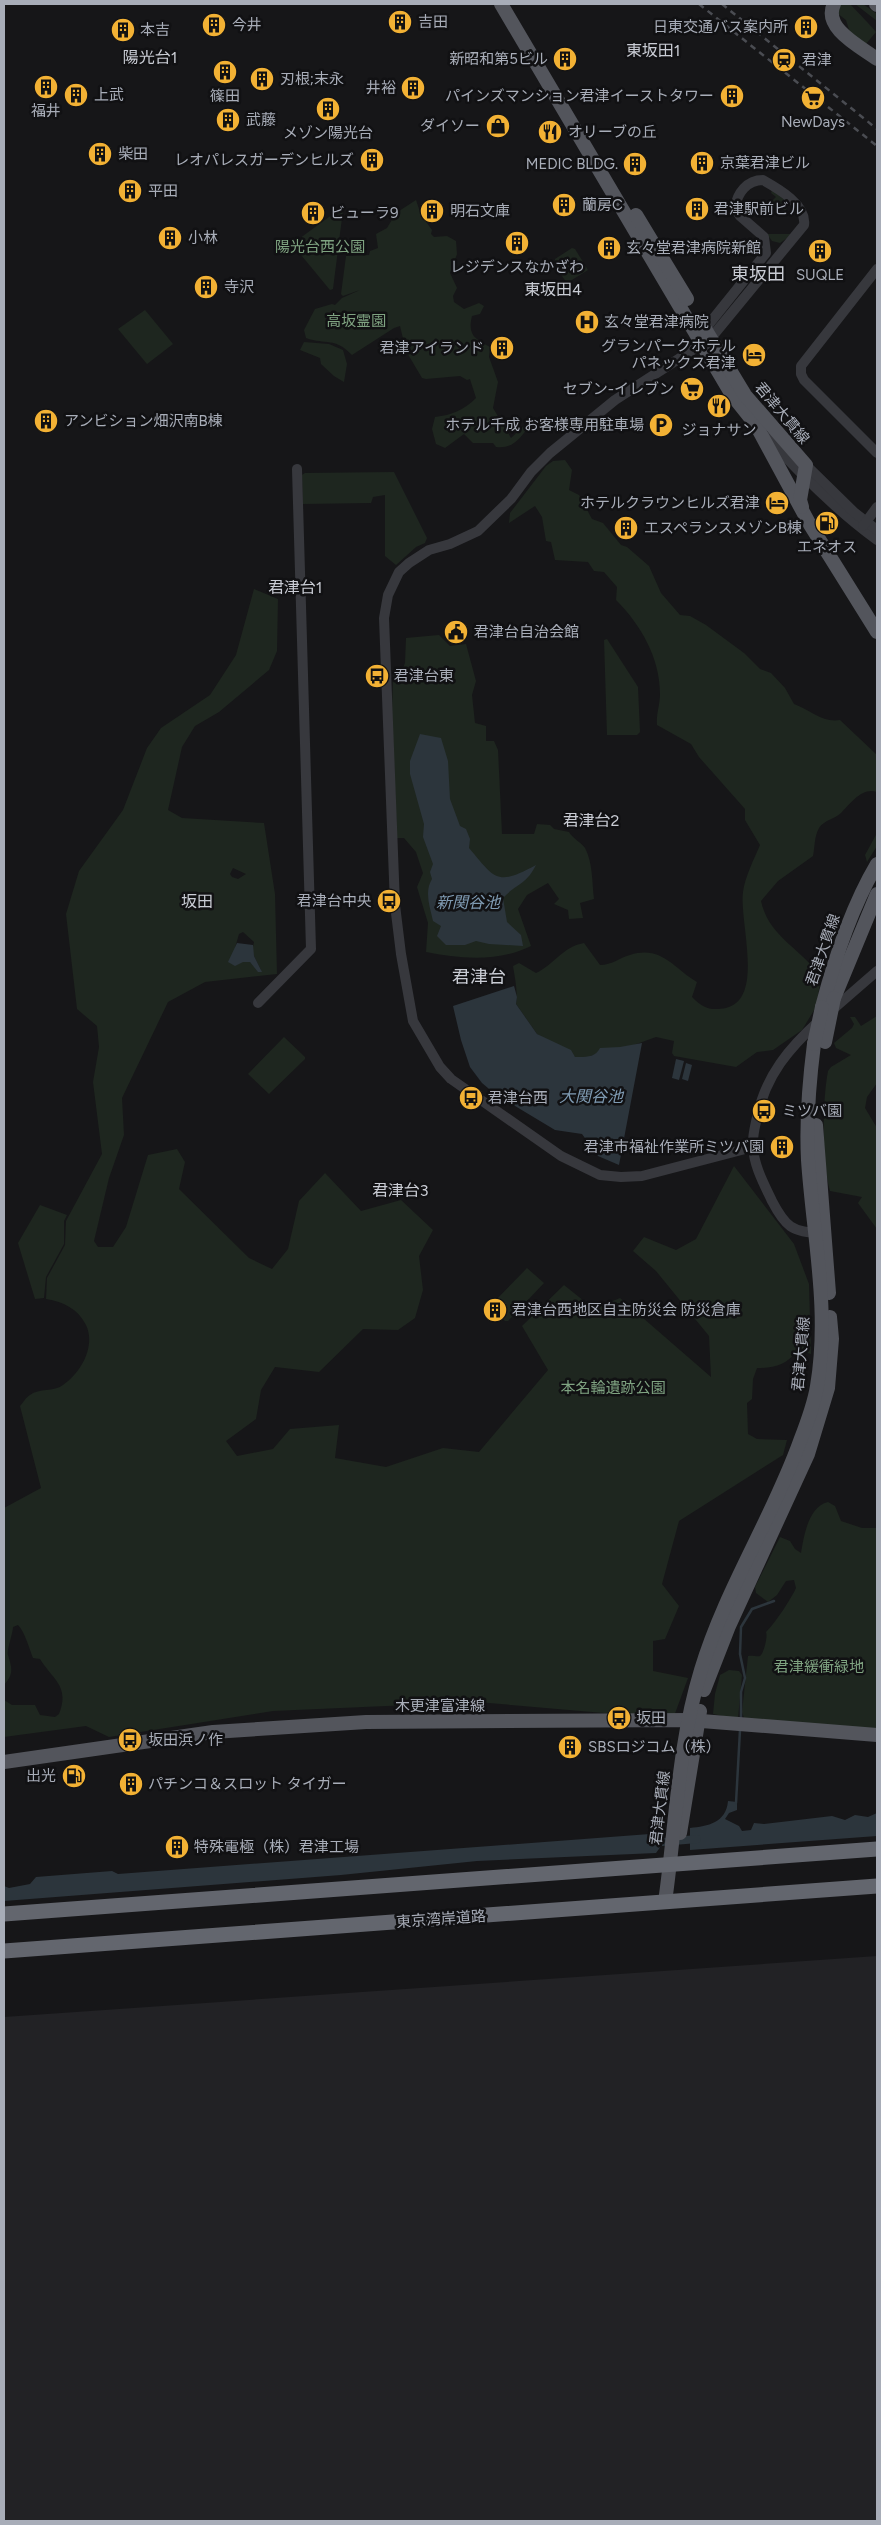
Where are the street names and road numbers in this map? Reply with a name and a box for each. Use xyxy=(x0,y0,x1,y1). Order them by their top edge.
street label: 君津大貫線 xyxy=(751,378,813,448)
street label: 君津大貫線 xyxy=(802,912,844,988)
street label: 君津大貫線 xyxy=(789,1316,813,1392)
street label: 木更津富津線 xyxy=(395,1697,485,1715)
street label: 君津大貫線 xyxy=(646,1770,674,1846)
street label: 東京湾岸道路 xyxy=(395,1907,487,1931)

